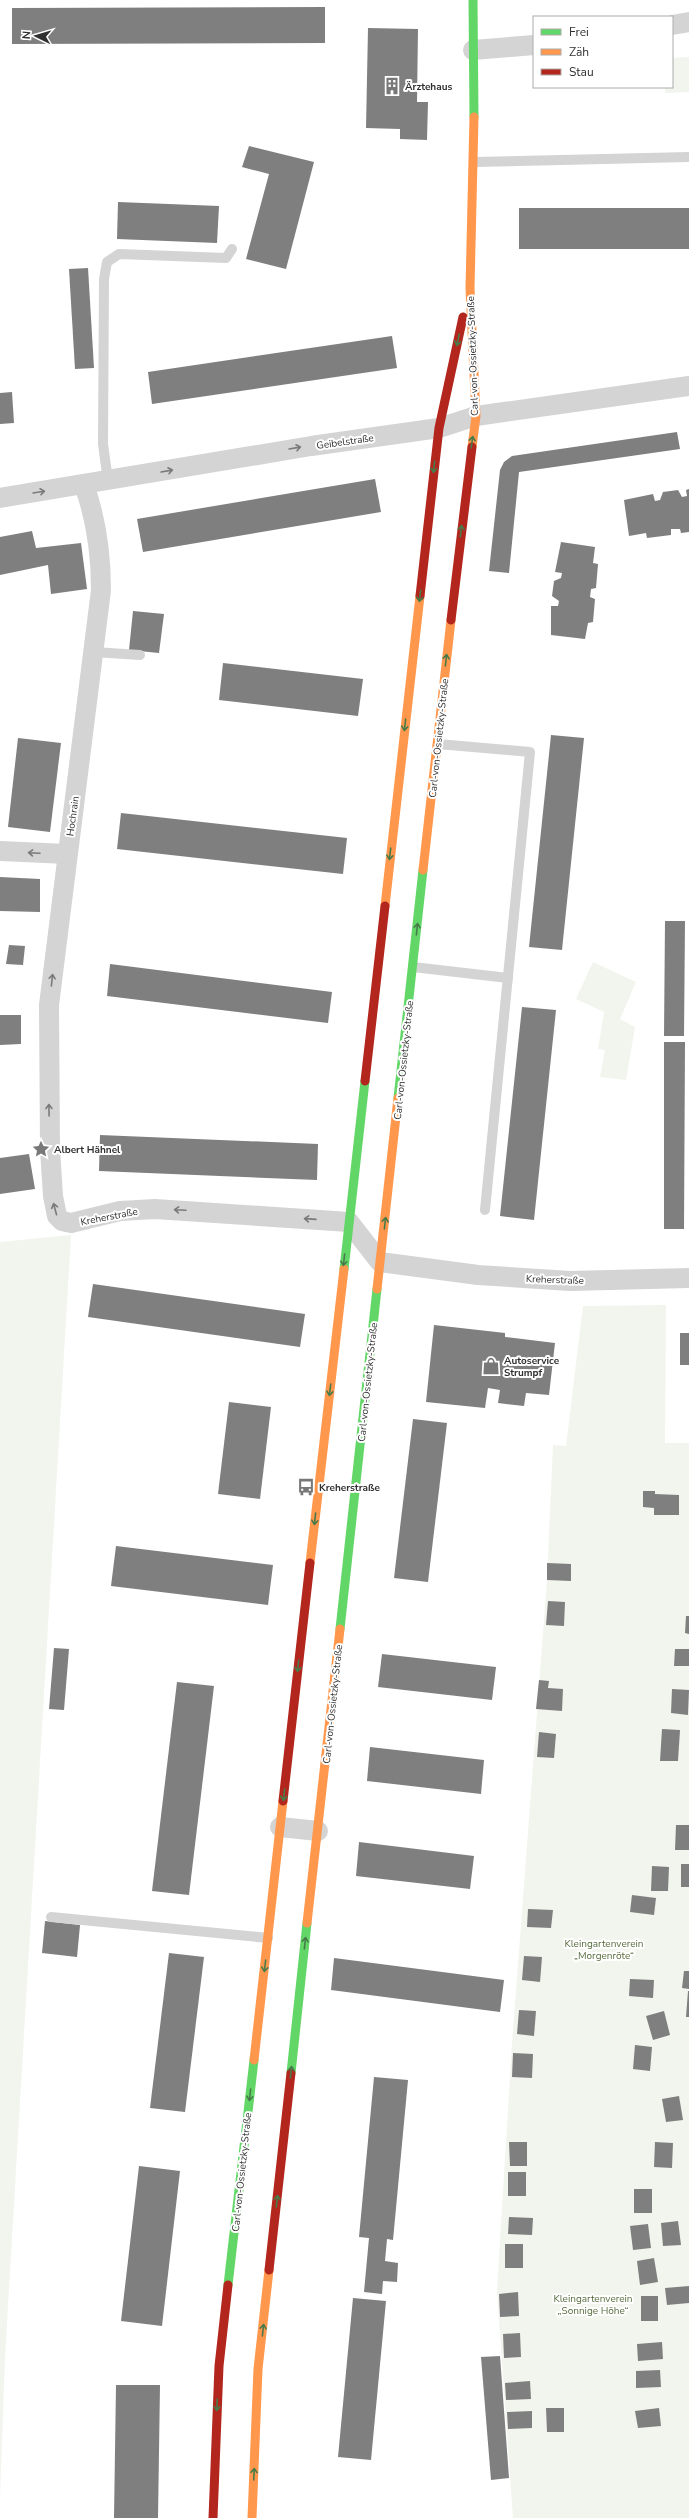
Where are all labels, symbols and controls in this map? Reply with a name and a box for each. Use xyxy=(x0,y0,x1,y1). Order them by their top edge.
north arrow xyxy=(16,16,56,56)
legend xyxy=(533,16,673,88)
text: Frei xyxy=(569,24,589,40)
text: N xyxy=(19,30,34,40)
text: Zäh xyxy=(569,44,589,60)
text: Stau xyxy=(569,64,594,80)
building icon: Ärztehaus xyxy=(382,76,402,96)
place label: Ärztehaus xyxy=(405,80,452,94)
street label: Carl-von-Ossietzky-Straße xyxy=(464,296,482,416)
one-way arrow xyxy=(454,333,462,346)
street label: Geibelstraße xyxy=(316,431,375,453)
one-way arrow xyxy=(468,435,476,448)
one-way arrow xyxy=(288,444,301,452)
one-way arrow xyxy=(430,460,438,473)
one-way arrow xyxy=(160,466,173,474)
one-way arrow xyxy=(32,488,45,496)
one-way arrow xyxy=(457,525,464,538)
one-way arrow xyxy=(416,589,423,602)
one-way arrow xyxy=(443,654,450,667)
street label: Carl-von-Ossietzky-Straße xyxy=(426,678,452,798)
one-way arrow xyxy=(401,718,409,731)
street label: Hochrain xyxy=(63,795,83,837)
one-way arrow xyxy=(387,847,394,860)
one-way arrow xyxy=(28,849,41,856)
one-way arrow xyxy=(413,923,421,936)
one-way arrow xyxy=(48,974,55,987)
street label: Carl-von-Ossietzky-Straße xyxy=(391,1000,417,1120)
one-way arrow xyxy=(45,1104,53,1117)
place icon: Albert Hähnel xyxy=(31,1139,51,1159)
place label: Albert Hähnel xyxy=(54,1143,121,1157)
one-way arrow xyxy=(51,1202,58,1215)
street label: Kreherstraße xyxy=(79,1205,139,1229)
one-way arrow xyxy=(174,1207,187,1214)
one-way arrow xyxy=(304,1215,317,1222)
one-way arrow xyxy=(381,1217,388,1230)
one-way arrow xyxy=(341,1253,348,1266)
street label: Kreherstraße xyxy=(526,1272,584,1288)
street label: Carl-von-Ossietzky-Straße xyxy=(355,1322,381,1442)
place label: Autoservice Strumpf xyxy=(504,1354,560,1380)
shop icon: Autoservice Strumpf xyxy=(481,1356,501,1376)
one-way arrow xyxy=(326,1383,334,1396)
bus stop icon: Kreherstraße xyxy=(296,1477,316,1497)
place label: Kreherstraße xyxy=(319,1481,381,1495)
one-way arrow xyxy=(311,1512,319,1525)
street label: Carl-von-Ossietzky-Straße xyxy=(320,1644,346,1764)
one-way arrow xyxy=(295,1659,302,1672)
one-way arrow xyxy=(280,1788,288,1801)
one-way arrow xyxy=(302,1937,309,1950)
park label: Kleingartenverein „Morgenröte“ xyxy=(564,1937,644,1963)
one-way arrow xyxy=(261,1959,268,1972)
one-way arrow xyxy=(287,2066,295,2079)
one-way arrow xyxy=(246,2089,254,2102)
street label: Carl-von-Ossietzky-Straße xyxy=(229,2112,255,2232)
one-way arrow xyxy=(273,2195,281,2208)
park label: Kleingartenverein „Sonnige Höhe“ xyxy=(553,2292,633,2318)
one-way arrow xyxy=(259,2324,266,2337)
one-way arrow xyxy=(214,2398,221,2411)
one-way arrow xyxy=(250,2468,257,2481)

